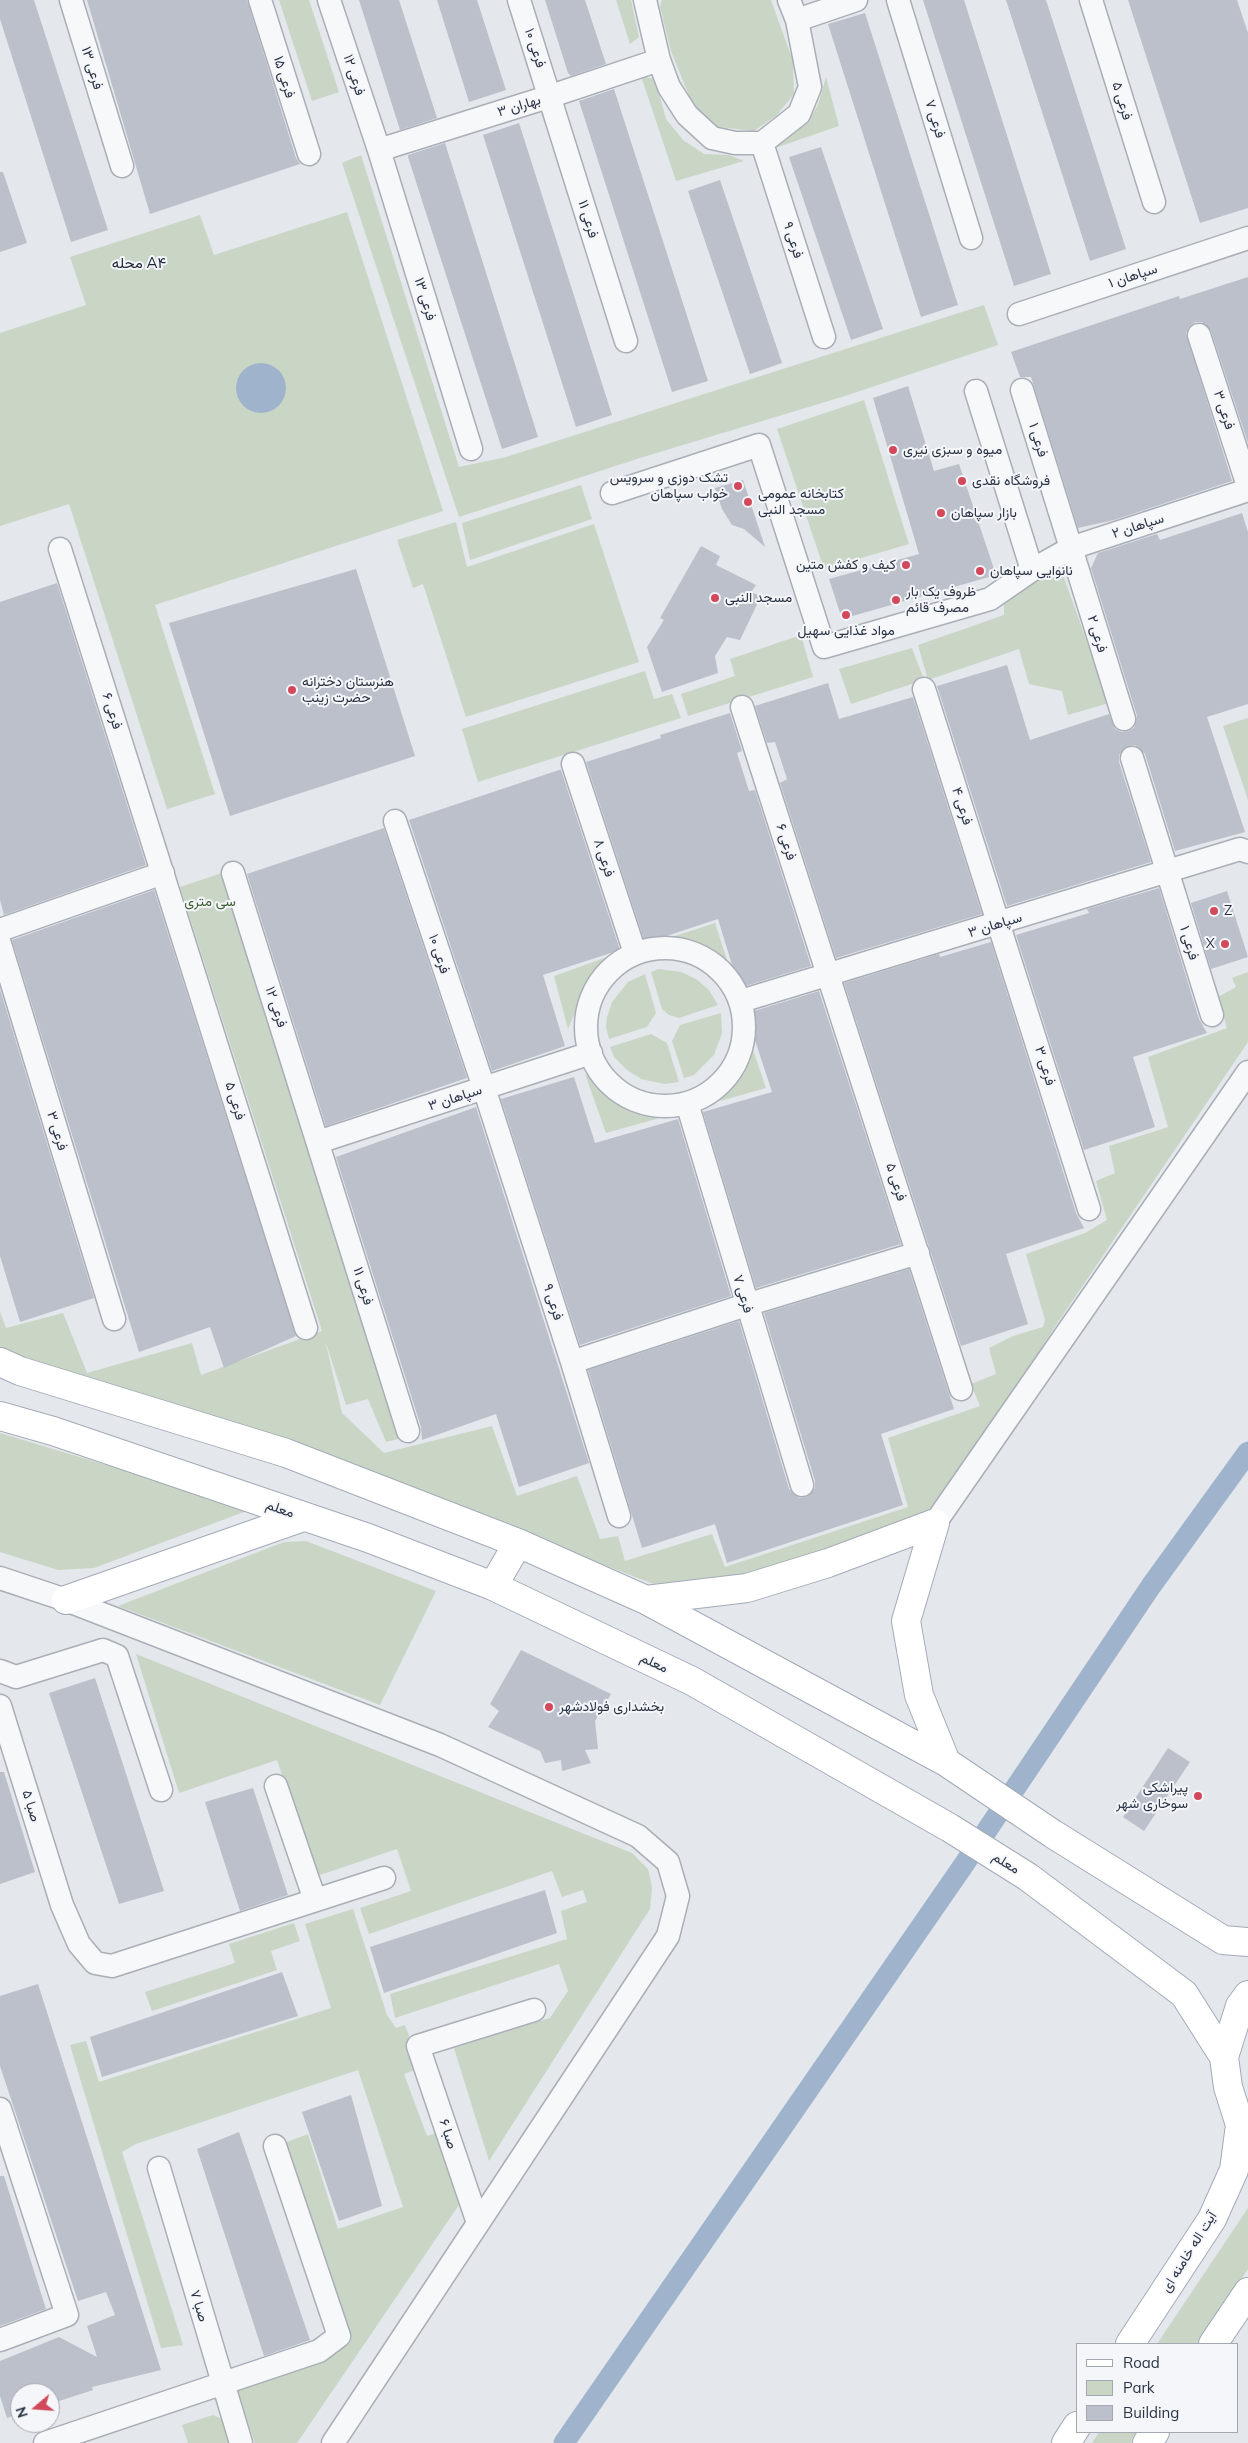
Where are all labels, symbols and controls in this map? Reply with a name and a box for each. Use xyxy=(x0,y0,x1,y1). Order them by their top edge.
street label: فرعی ۱۰ xyxy=(521,26,549,70)
street label: فرعی ۱۳ xyxy=(78,44,106,92)
street label: فرعی ۱۲ xyxy=(340,52,368,98)
street label: فرعی ۱۵ xyxy=(270,54,298,100)
street label: فرعی ۵ xyxy=(1108,80,1136,122)
street label: بهاران ۳ xyxy=(495,92,543,120)
street label: فرعی ۷ xyxy=(921,98,949,140)
street label: فرعی ۱۱ xyxy=(574,198,602,240)
street label: فرعی ۹ xyxy=(779,220,807,260)
district label: محله A۴ xyxy=(112,254,166,272)
street label: سپاهان ۱ xyxy=(1106,260,1160,292)
street label: فرعی ۱۳ xyxy=(411,275,439,323)
street label: فرعی ۳ xyxy=(1210,388,1238,432)
street label: فرعی ۱ xyxy=(1025,421,1051,459)
place label: میوه و سبزی نیری xyxy=(903,442,1002,458)
marker: میوه و سبزی نیری xyxy=(887,444,899,456)
place label: تشک دوزی و سرویس خواب سپاهان xyxy=(610,470,728,502)
place label: فروشگاه نقدی xyxy=(972,473,1050,489)
marker: فروشگاه نقدی xyxy=(956,475,968,487)
marker: تشک دوزی و سرویس خواب سپاهان xyxy=(732,480,744,492)
place label: کتابخانه عمومی مسجد النبی xyxy=(758,486,844,518)
marker: کتابخانه عمومی مسجد النبی xyxy=(742,496,754,508)
place label: بازار سپاهان xyxy=(951,505,1017,521)
marker: بازار سپاهان xyxy=(935,507,947,519)
street label: سپاهان ۲ xyxy=(1110,510,1166,542)
place label: کیف و کفش متین xyxy=(796,557,896,573)
marker: کیف و کفش متین xyxy=(900,559,912,571)
place label: نانوایی سپاهان xyxy=(990,563,1073,579)
marker: نانوایی سپاهان xyxy=(974,565,986,577)
place label: ظروف یک بار مصرف قائم xyxy=(906,584,976,616)
place label: مسجد النبی xyxy=(725,590,792,606)
marker: مسجد النبی xyxy=(709,592,721,604)
marker: ظروف یک بار مصرف قائم xyxy=(890,594,902,606)
marker: مواد غذایی سهیل xyxy=(840,609,852,621)
street label: فرعی ۲ xyxy=(1083,613,1111,655)
place label: مواد غذایی سهیل xyxy=(797,623,895,639)
place label: هنرستان دخترانه حضرت زینب xyxy=(302,674,394,706)
marker: هنرستان دخترانه حضرت زینب xyxy=(286,684,298,696)
street label: فرعی ۶ xyxy=(98,691,126,731)
street label: فرعی ۴ xyxy=(948,785,976,827)
street label: فرعی ۶ xyxy=(772,822,800,862)
street label: فرعی ۸ xyxy=(590,837,618,879)
park label: سی متری xyxy=(184,894,236,910)
place label: Z xyxy=(1224,903,1232,919)
marker: Z xyxy=(1208,905,1220,917)
street label: سپاهان ۳ xyxy=(966,909,1024,941)
street label: فرعی ۱ xyxy=(1176,924,1202,962)
street label: فرعی ۱۰ xyxy=(425,932,453,976)
place label: X xyxy=(1206,936,1215,952)
marker: X xyxy=(1219,938,1231,950)
street label: فرعی ۱۲ xyxy=(262,984,290,1030)
street label: فرعی ۳ xyxy=(1031,1044,1059,1088)
street label: فرعی ۵ xyxy=(221,1080,249,1122)
street label: سپاهان ۳ xyxy=(426,1081,484,1115)
street label: فرعی ۳ xyxy=(43,1109,71,1153)
street label: فرعی ۵ xyxy=(882,1161,910,1203)
street label: فرعی ۱۱ xyxy=(349,1265,377,1307)
street label: فرعی ۷ xyxy=(729,1273,757,1315)
street label: فرعی ۹ xyxy=(539,1282,567,1322)
street label: معلم xyxy=(264,1496,296,1522)
street label: معلم xyxy=(637,1649,671,1677)
place label: بخشداری فولادشهر xyxy=(559,1699,664,1715)
marker: بخشداری فولادشهر xyxy=(543,1701,555,1713)
place label: پیراشکی سوخاری شهر xyxy=(1116,1780,1188,1812)
street label: صبا ۵ xyxy=(18,1788,44,1824)
marker: پیراشکی سوخاری شهر xyxy=(1192,1790,1204,1802)
street label: معلم xyxy=(989,1848,1023,1878)
street label: صبا ۶ xyxy=(435,2117,461,2151)
street label: آیت اله خامنه ای xyxy=(1158,2209,1220,2295)
street label: صبا ۷ xyxy=(186,2288,212,2324)
legend xyxy=(1076,2343,1238,2433)
text: Road xyxy=(1123,2353,1160,2372)
text: Park xyxy=(1123,2378,1155,2397)
north arrow xyxy=(10,2383,60,2433)
text: Building xyxy=(1123,2403,1179,2422)
text: N xyxy=(11,2405,32,2420)

